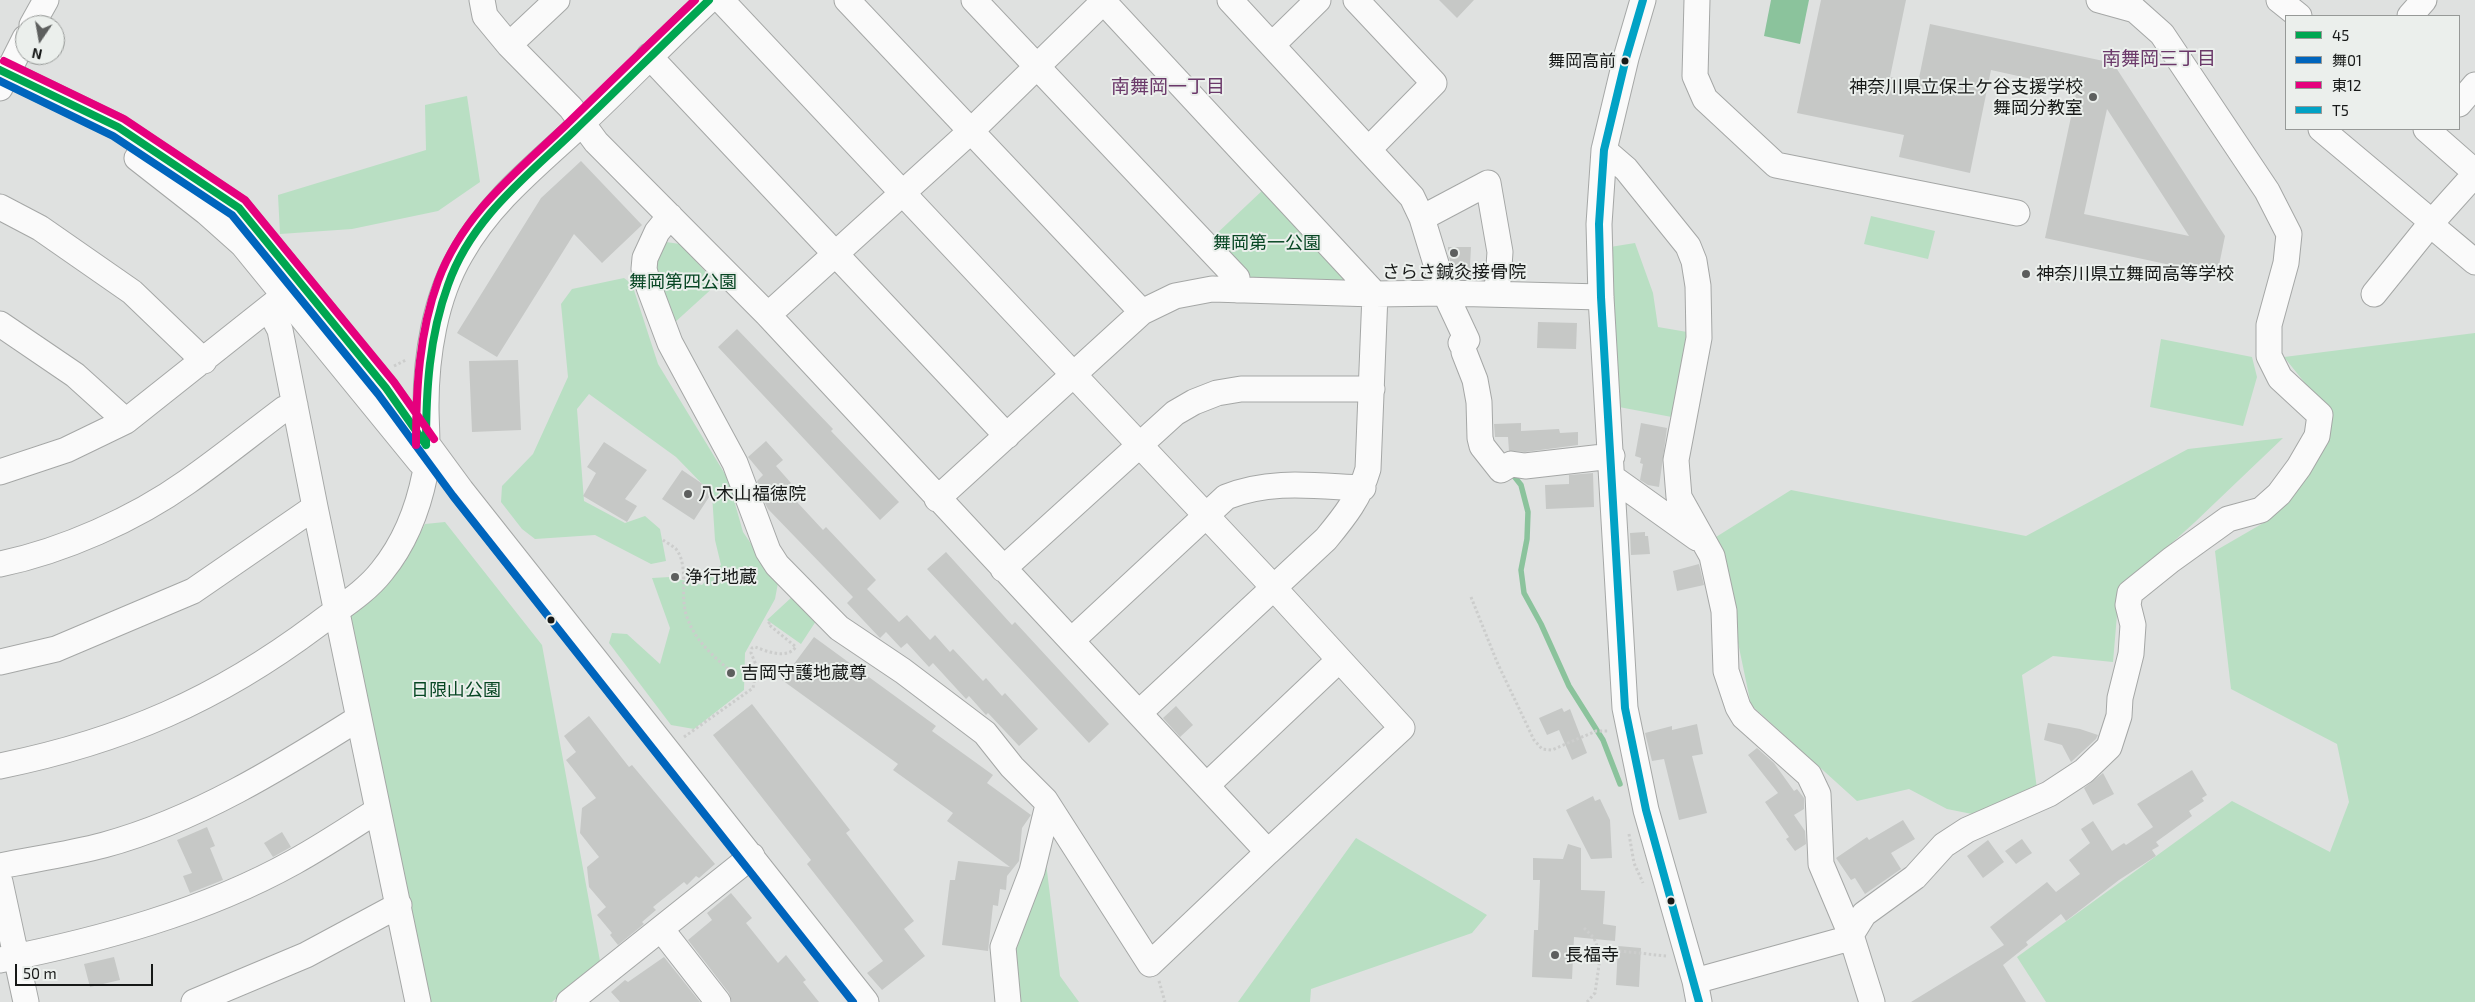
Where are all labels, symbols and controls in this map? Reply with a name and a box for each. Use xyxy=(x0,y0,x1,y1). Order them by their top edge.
north arrow xyxy=(15,15,65,65)
legend xyxy=(2285,15,2460,130)
text: 45 xyxy=(2332,26,2349,44)
text: N xyxy=(30,45,44,64)
district label: 南舞岡三丁目 xyxy=(2102,48,2216,70)
place label: 舞岡高前 xyxy=(1548,51,1616,71)
text: 舞01 xyxy=(2332,51,2362,69)
marker: 舞岡高前 xyxy=(1620,56,1630,66)
district label: 南舞岡一丁目 xyxy=(1111,76,1225,98)
place label: 神奈川県立保土ケ谷支援学校 舞岡分教室 xyxy=(1849,76,2083,118)
text: 東12 xyxy=(2332,76,2361,94)
marker: 神奈川県立保土ケ谷支援学校 舞岡分教室 xyxy=(2087,91,2099,103)
text: T5 xyxy=(2332,101,2349,119)
park label: 舞岡第一公園 xyxy=(1213,232,1321,254)
marker: さらさ鍼灸接骨院 xyxy=(1448,247,1460,259)
place label: さらさ鍼灸接骨院 xyxy=(1382,261,1526,283)
place label: 神奈川県立舞岡高等学校 xyxy=(2036,263,2234,285)
marker: 神奈川県立舞岡高等学校 xyxy=(2020,268,2032,280)
park label: 舞岡第四公園 xyxy=(629,271,737,293)
place label: 八木山福徳院 xyxy=(698,483,806,505)
marker: 八木山福徳院 xyxy=(682,488,694,500)
place label: 浄行地蔵 xyxy=(685,566,757,588)
marker: 浄行地蔵 xyxy=(669,571,681,583)
unlabelled marker xyxy=(546,615,556,625)
place label: 吉岡守護地蔵尊 xyxy=(741,662,867,684)
marker: 吉岡守護地蔵尊 xyxy=(725,667,737,679)
park label: 日限山公園 xyxy=(411,679,501,701)
unlabelled marker xyxy=(1666,896,1676,906)
place label: 長福寺 xyxy=(1565,944,1619,966)
marker: 長福寺 xyxy=(1549,949,1561,961)
scale bar xyxy=(18,954,155,986)
text: 50 m xyxy=(23,964,57,982)

